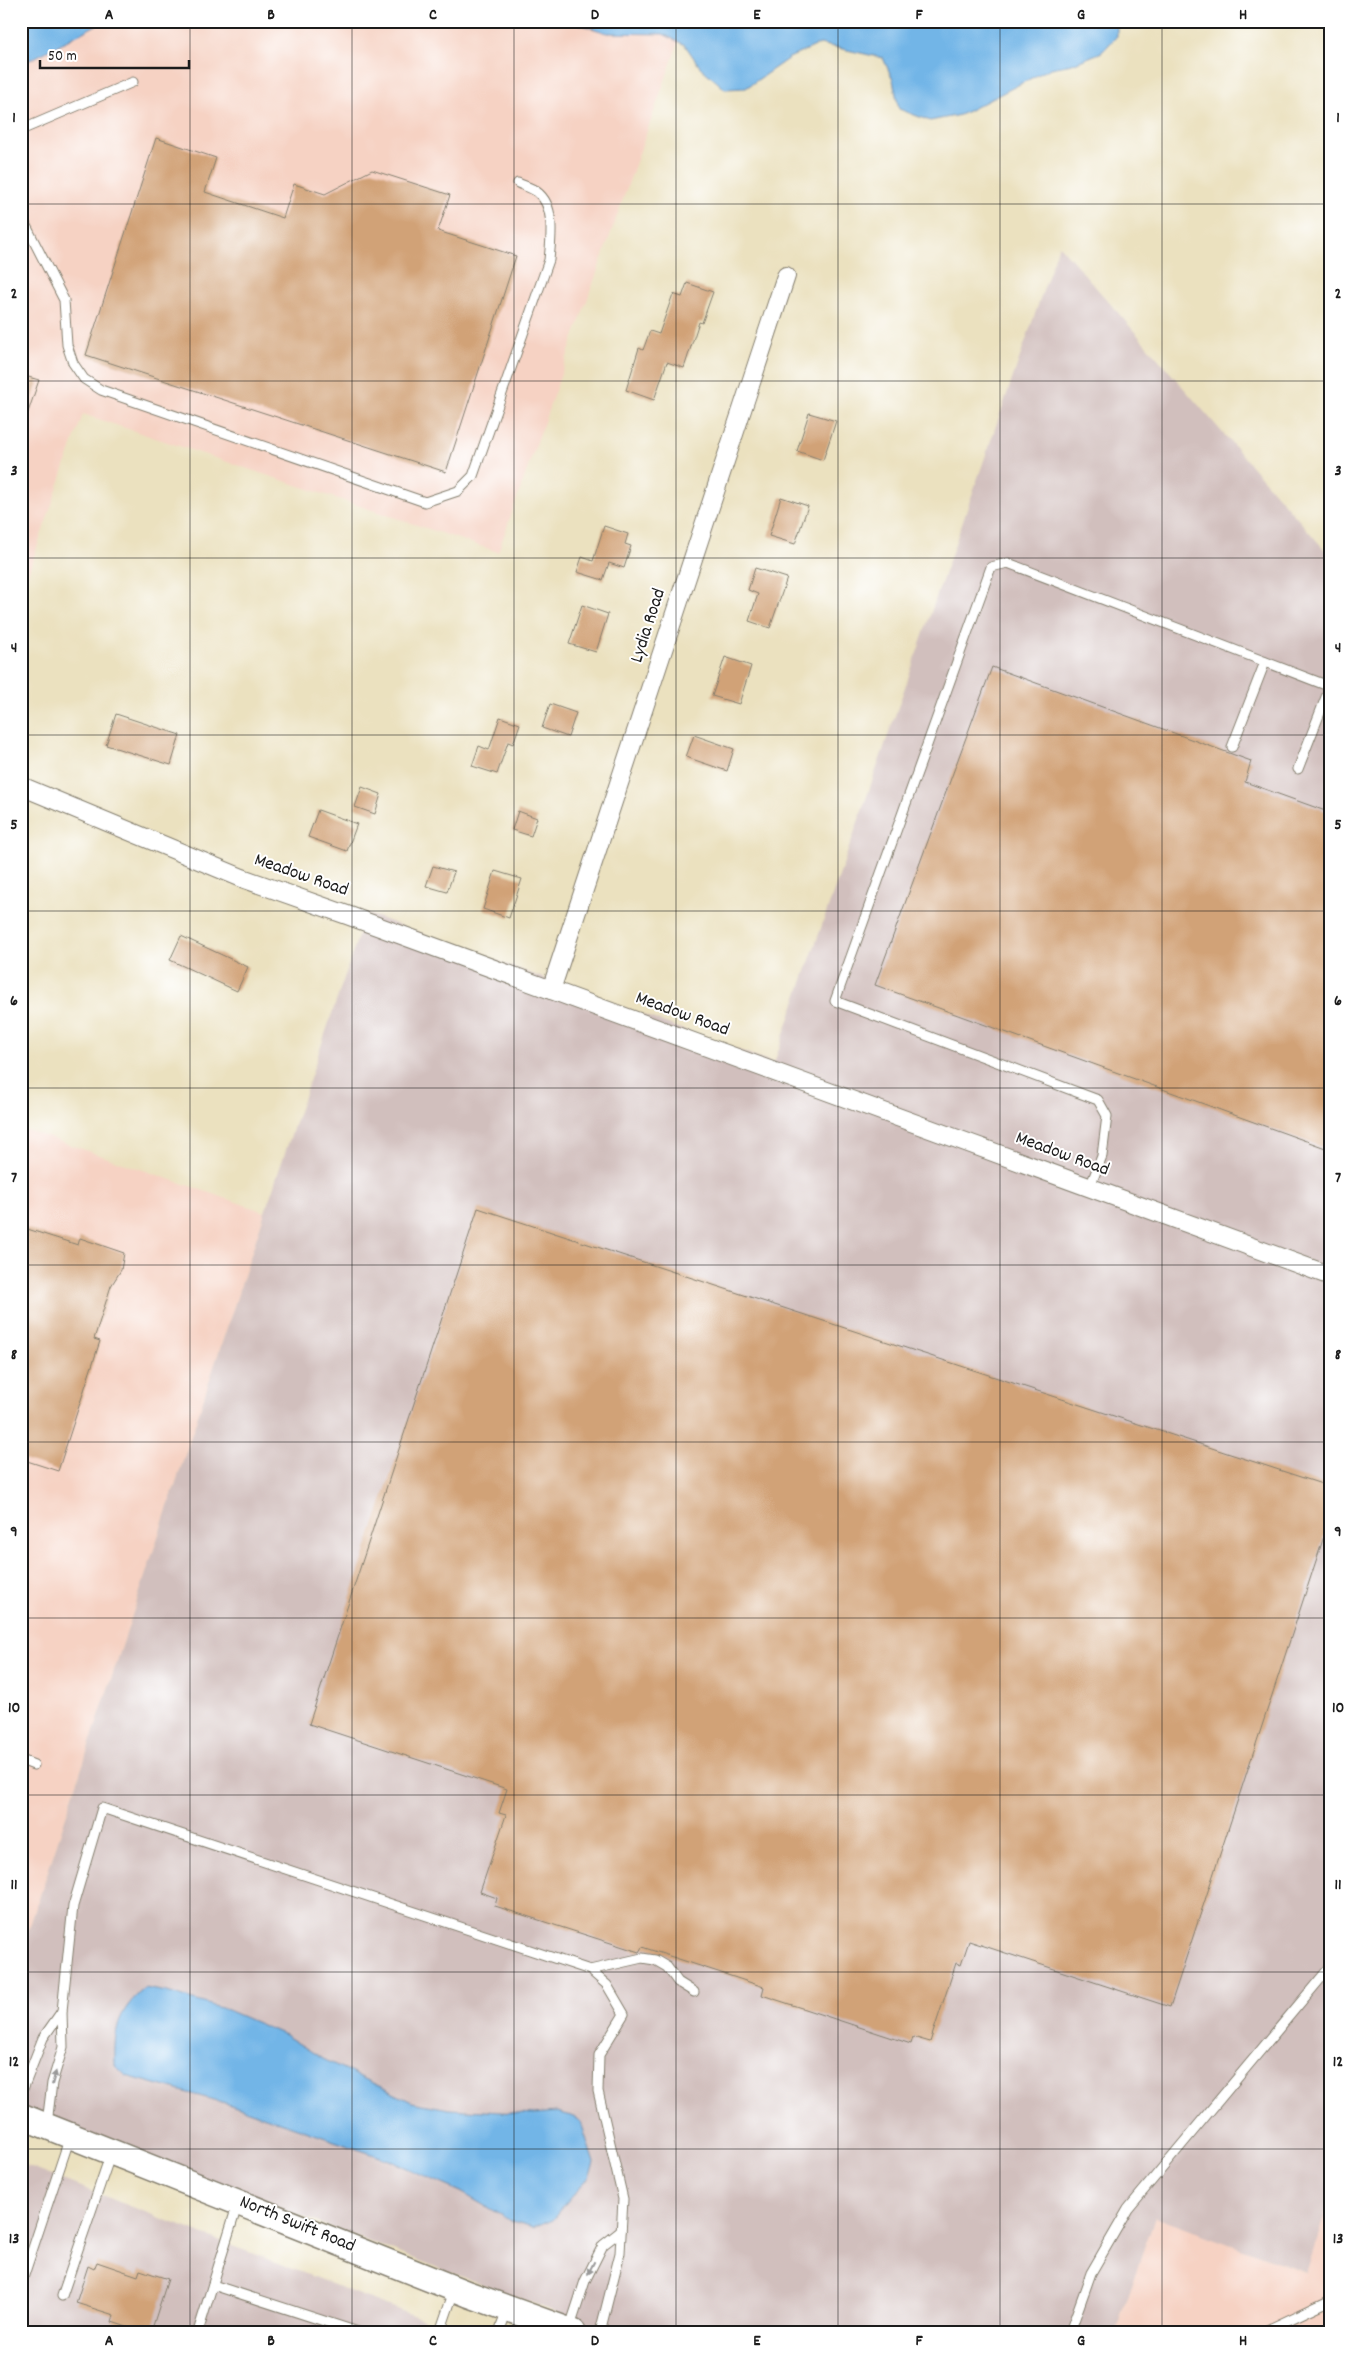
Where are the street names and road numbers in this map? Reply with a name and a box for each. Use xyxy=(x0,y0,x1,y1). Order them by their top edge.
street label: Lydia Road xyxy=(624,585,674,667)
street label: Meadow Road xyxy=(250,847,352,905)
street label: Meadow Road xyxy=(631,986,733,1044)
street label: Meadow Road xyxy=(1011,1126,1113,1184)
street label: North Swift Road xyxy=(235,2190,359,2260)

